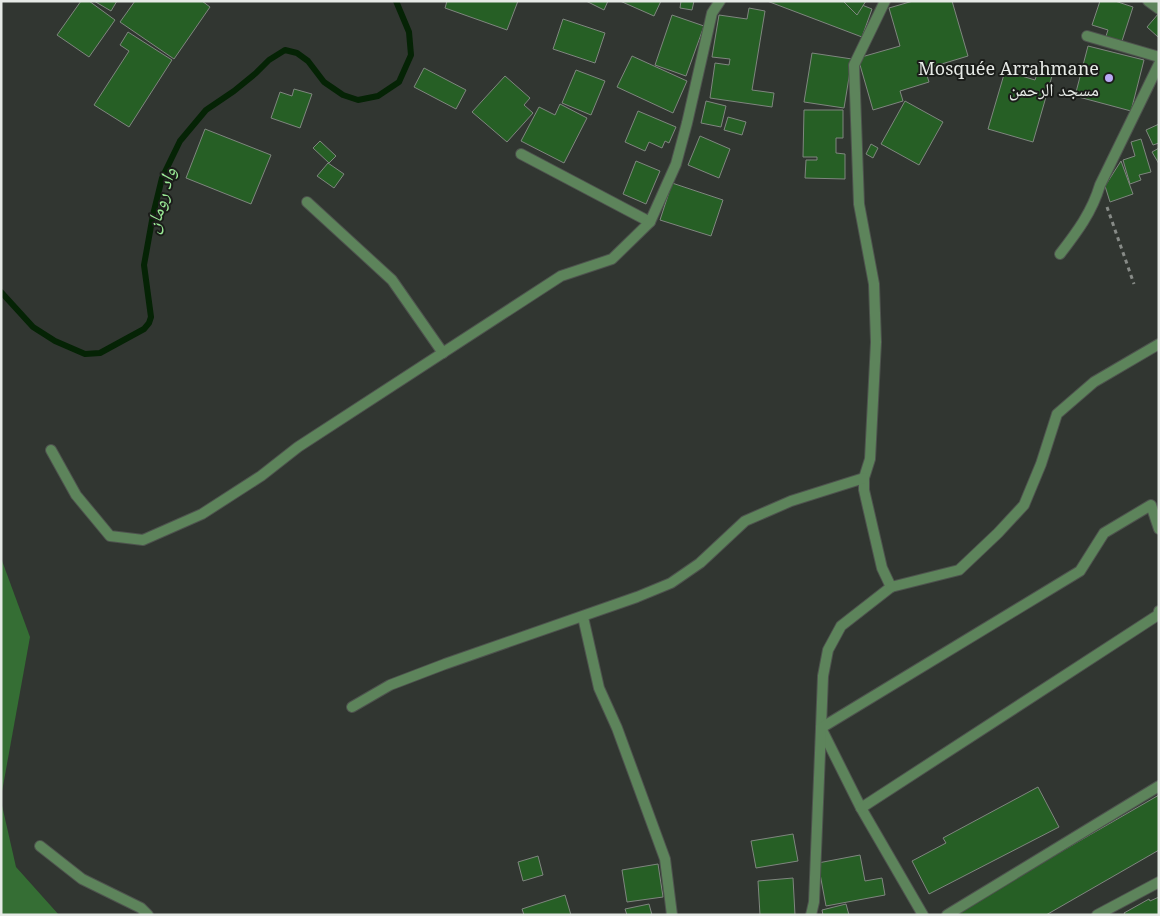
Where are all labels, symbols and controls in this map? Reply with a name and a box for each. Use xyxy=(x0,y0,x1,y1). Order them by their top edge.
place label: Mosquée Arrahmane مسجد الرحمن xyxy=(918,56,1099,101)
marker: Mosquée Arrahmane مسجد الرحمن xyxy=(1103,72,1115,84)
water label: واد رومان xyxy=(138,164,182,236)

